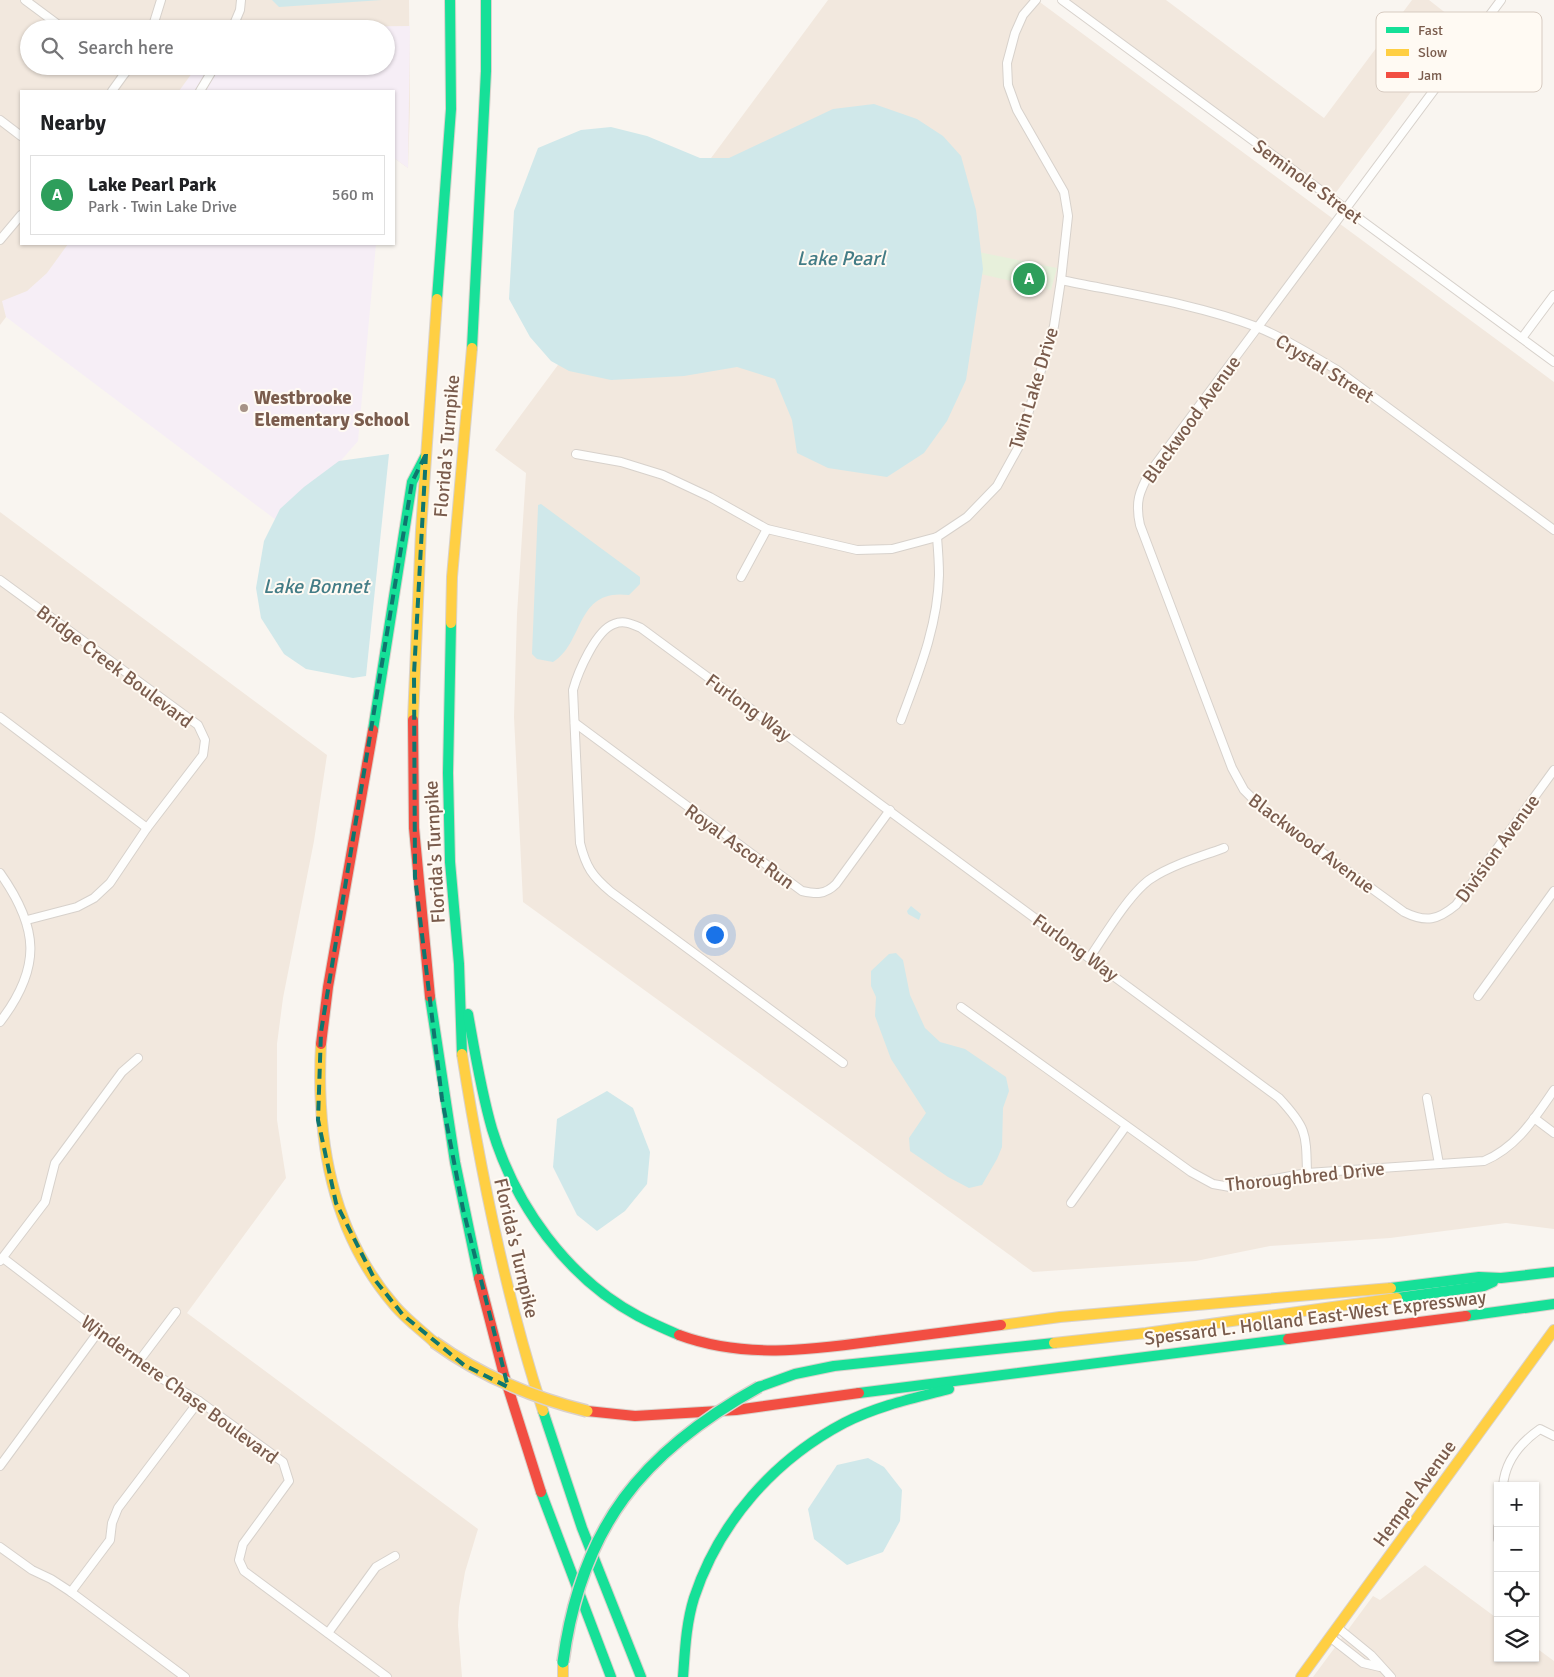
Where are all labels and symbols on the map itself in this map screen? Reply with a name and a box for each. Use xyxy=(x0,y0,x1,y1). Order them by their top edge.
legend xyxy=(1376,12,1542,92)
text: Fast xyxy=(1418,22,1443,39)
text: Slow xyxy=(1418,44,1447,61)
text: Jam xyxy=(1418,67,1442,84)
street label: Seminole Street xyxy=(1248,134,1367,230)
water label: Lake Pearl xyxy=(797,246,887,271)
pin: A xyxy=(1013,260,1045,298)
street label: Twin Lake Drive xyxy=(1004,324,1064,452)
street label: Crystal Street xyxy=(1271,329,1378,409)
street label: Blackwood Avenue xyxy=(1137,351,1246,488)
street label: Florida's Turnpike xyxy=(429,374,465,518)
place label: Westbrooke Elementary School xyxy=(254,386,410,432)
marker: Westbrooke Elementary School xyxy=(238,402,250,414)
water label: Lake Bonnet xyxy=(263,574,371,599)
street label: Bridge Creek Boulevard xyxy=(31,600,197,734)
street label: Furlong Way xyxy=(701,669,796,747)
street label: Florida's Turnpike xyxy=(419,780,451,924)
street label: Blackwood Avenue xyxy=(1243,788,1379,899)
street label: Division Avenue xyxy=(1450,790,1545,907)
street label: Royal Ascot Run xyxy=(680,799,799,895)
street label: Furlong Way xyxy=(1028,909,1123,987)
your location xyxy=(702,922,728,948)
street label: Thoroughbred Drive xyxy=(1224,1157,1386,1197)
street label: Florida's Turnpike xyxy=(488,1176,544,1321)
street label: Spessard L. Holland East-West Expressway xyxy=(1143,1285,1488,1351)
street label: Windermere Chase Boulevard xyxy=(76,1310,283,1470)
street label: Hempel Avenue xyxy=(1368,1435,1462,1552)

